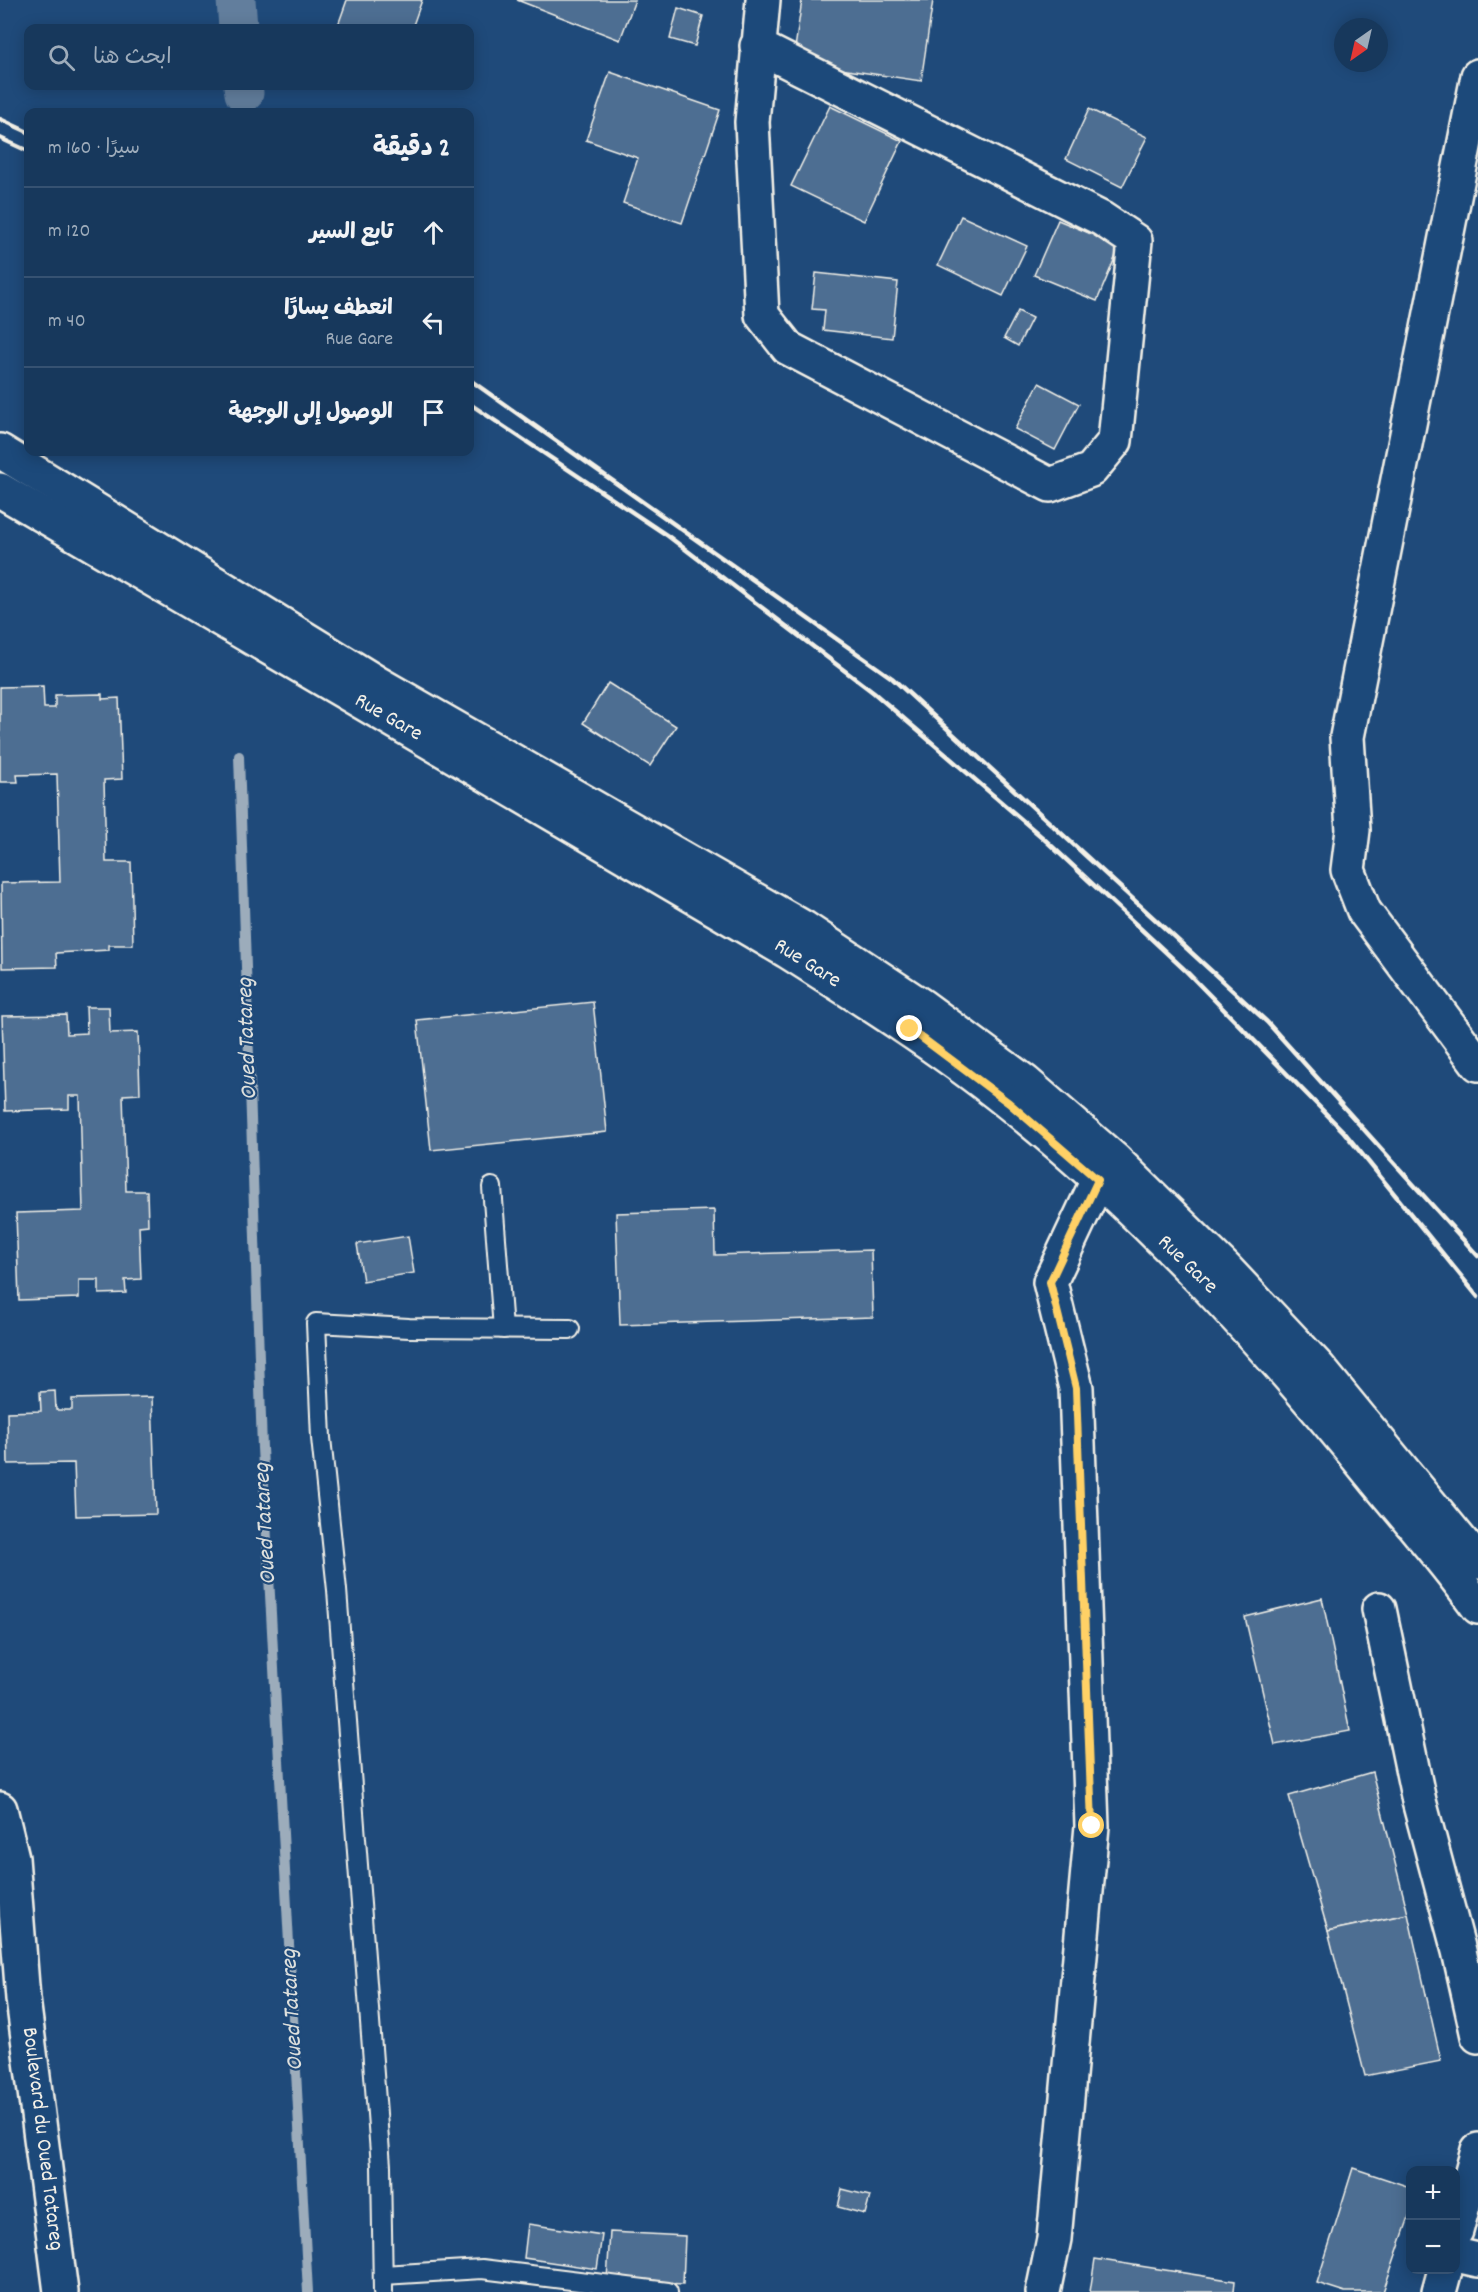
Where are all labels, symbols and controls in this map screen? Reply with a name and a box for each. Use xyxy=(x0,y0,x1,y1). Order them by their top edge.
north arrow xyxy=(1334,18,1388,72)
search box xyxy=(24,24,474,90)
icon: search xyxy=(45,41,78,74)
text: ابحث هنا xyxy=(93,43,172,74)
text: 2 دقيقة xyxy=(373,131,450,168)
text: سيرًا · 160 m xyxy=(48,135,140,163)
icon: ahead xyxy=(417,216,450,249)
text: 120 m xyxy=(48,218,90,246)
text: تابع السير xyxy=(310,218,393,249)
text: انعطف يسارًا xyxy=(284,294,393,325)
icon: left xyxy=(417,306,450,339)
text: 40 m xyxy=(48,308,86,336)
text: Rue Gare xyxy=(326,326,393,354)
icon: arrive xyxy=(417,396,450,429)
text: الوصول إلى الوجهة xyxy=(228,398,393,429)
street label: Rue Gare xyxy=(348,686,428,750)
street label: Rue Gare xyxy=(767,931,847,997)
water label: Oued Tatareg xyxy=(229,976,267,1101)
route end xyxy=(896,1015,922,1041)
street label: Rue Gare xyxy=(1150,1228,1224,1302)
water label: Oued Tatareg xyxy=(246,1461,286,1586)
route start xyxy=(1078,1812,1104,1838)
water label: Oued Tatareg xyxy=(273,1947,313,2072)
street label: Boulevard du Oued Tatareg xyxy=(13,2026,71,2252)
map controls xyxy=(1406,2166,1460,2274)
button: + xyxy=(1406,2166,1460,2220)
button: − xyxy=(1406,2220,1460,2274)

